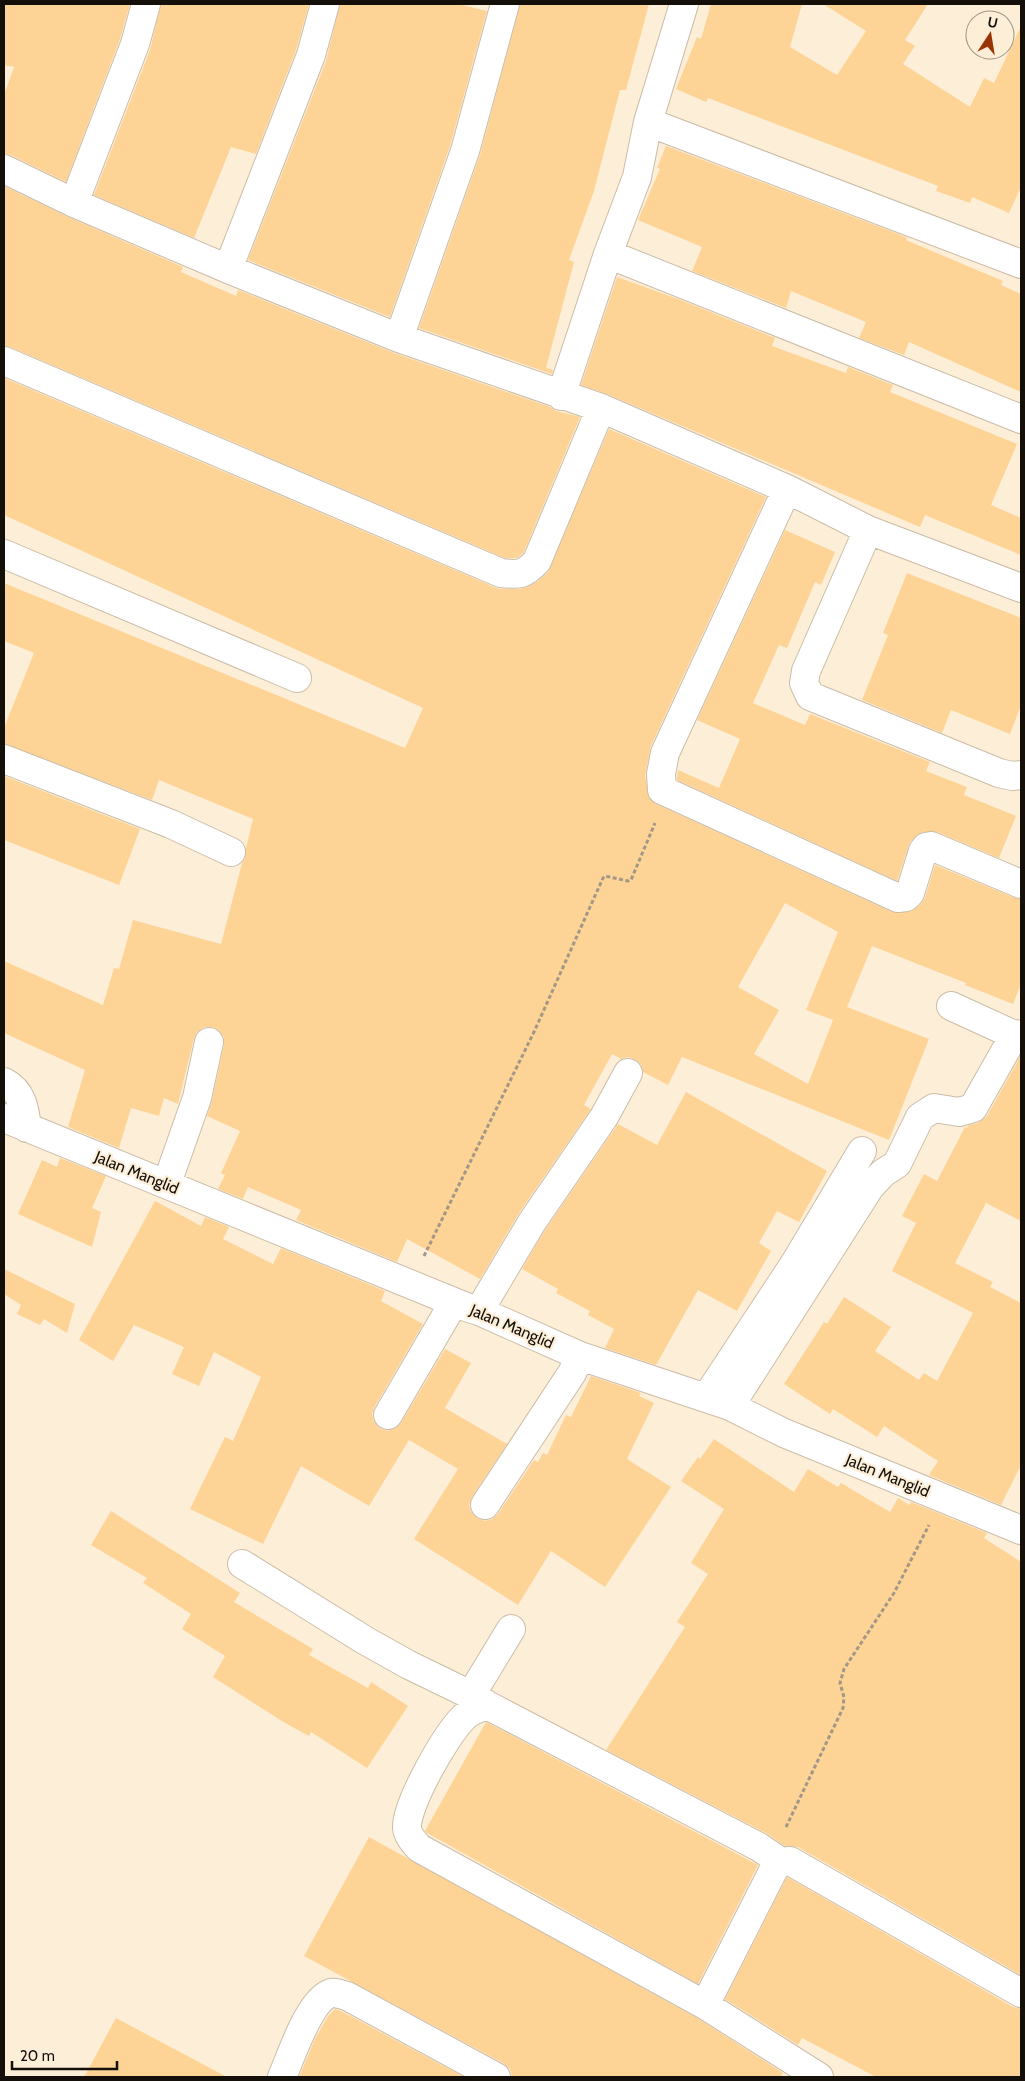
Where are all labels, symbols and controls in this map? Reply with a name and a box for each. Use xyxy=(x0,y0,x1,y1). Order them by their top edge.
north arrow xyxy=(965,10,1015,60)
text: U xyxy=(986,12,999,32)
street label: Jalan Manglid xyxy=(91,1147,182,1198)
street label: Jalan Manglid xyxy=(466,1300,557,1353)
street label: Jalan Manglid xyxy=(842,1450,933,1501)
scale bar xyxy=(12,2038,118,2070)
text: 20 m xyxy=(20,2047,55,2065)

